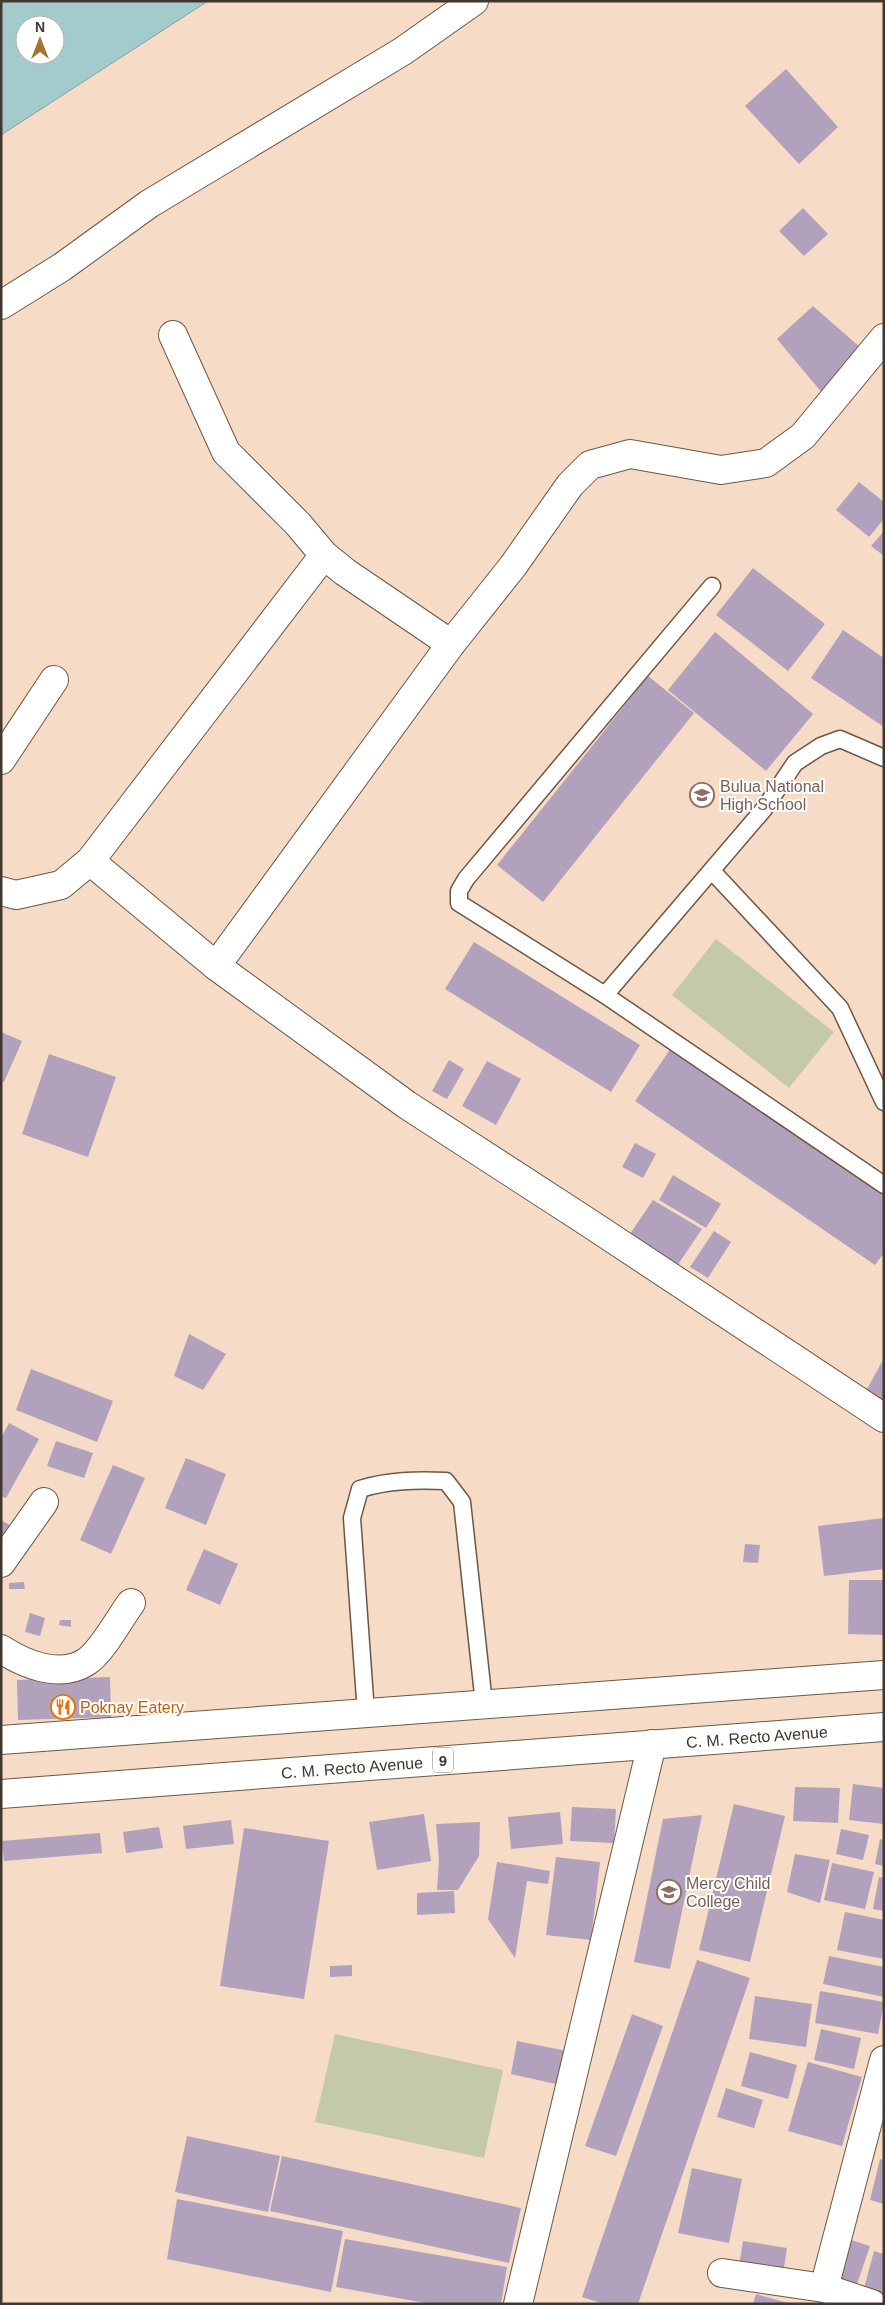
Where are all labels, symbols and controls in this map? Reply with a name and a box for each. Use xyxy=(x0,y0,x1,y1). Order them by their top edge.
north arrow xyxy=(15,15,65,65)
text: N xyxy=(35,19,45,35)
place label: Bulua National High School xyxy=(720,778,824,813)
school or university icon: Bulua National High School xyxy=(689,782,715,808)
restaurant icon: Poknay Eatery xyxy=(50,1694,76,1720)
place label: Poknay Eatery xyxy=(80,1699,184,1716)
street label: C. M. Recto Avenue xyxy=(685,1723,828,1751)
road number: 9 xyxy=(433,1748,453,1772)
street label: C. M. Recto Avenue xyxy=(280,1754,424,1781)
place label: Mercy Child College xyxy=(686,1875,770,1910)
school or university icon: Mercy Child College xyxy=(656,1879,682,1905)

